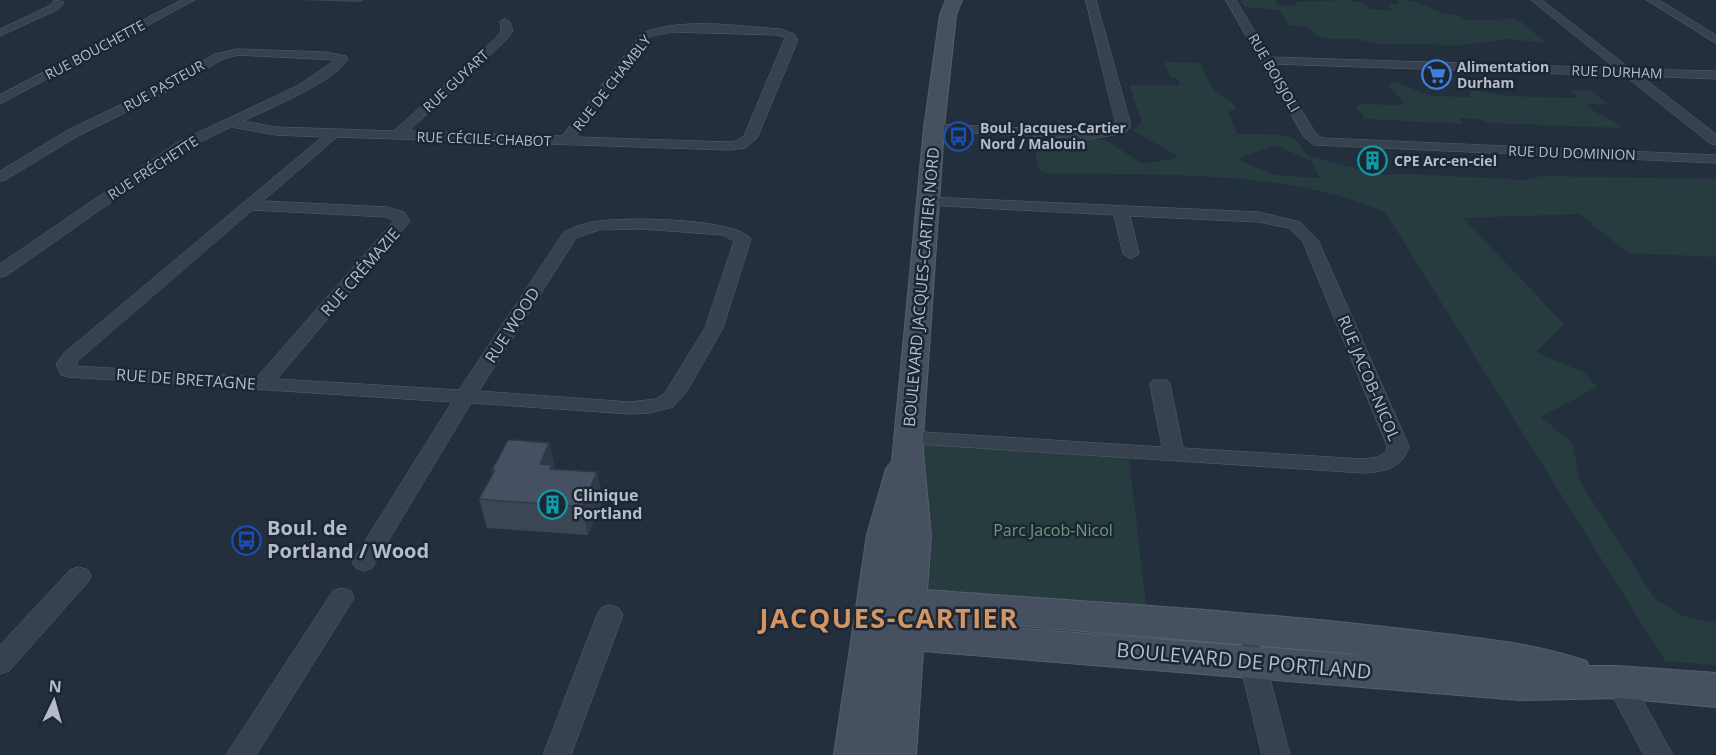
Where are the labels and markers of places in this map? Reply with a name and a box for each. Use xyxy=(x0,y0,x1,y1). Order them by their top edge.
place label: Alimentation Durham xyxy=(1457,57,1549,92)
supermarket icon: Alimentation Durham xyxy=(1420,59,1452,91)
place label: Boul. Jacques-Cartier Nord / Malouin xyxy=(980,118,1127,153)
bus stop icon: Boul. Jacques-Cartier Nord / Malouin xyxy=(943,120,975,152)
building icon: CPE Arc-en-ciel xyxy=(1357,145,1389,177)
place label: CPE Arc-en-ciel xyxy=(1394,151,1497,170)
place label: Clinique Portland xyxy=(573,484,642,524)
building icon: Clinique Portland xyxy=(536,488,568,520)
place label: Boul. de Portland / Wood xyxy=(267,514,429,564)
bus stop icon: Boul. de Portland / Wood xyxy=(230,524,262,556)

